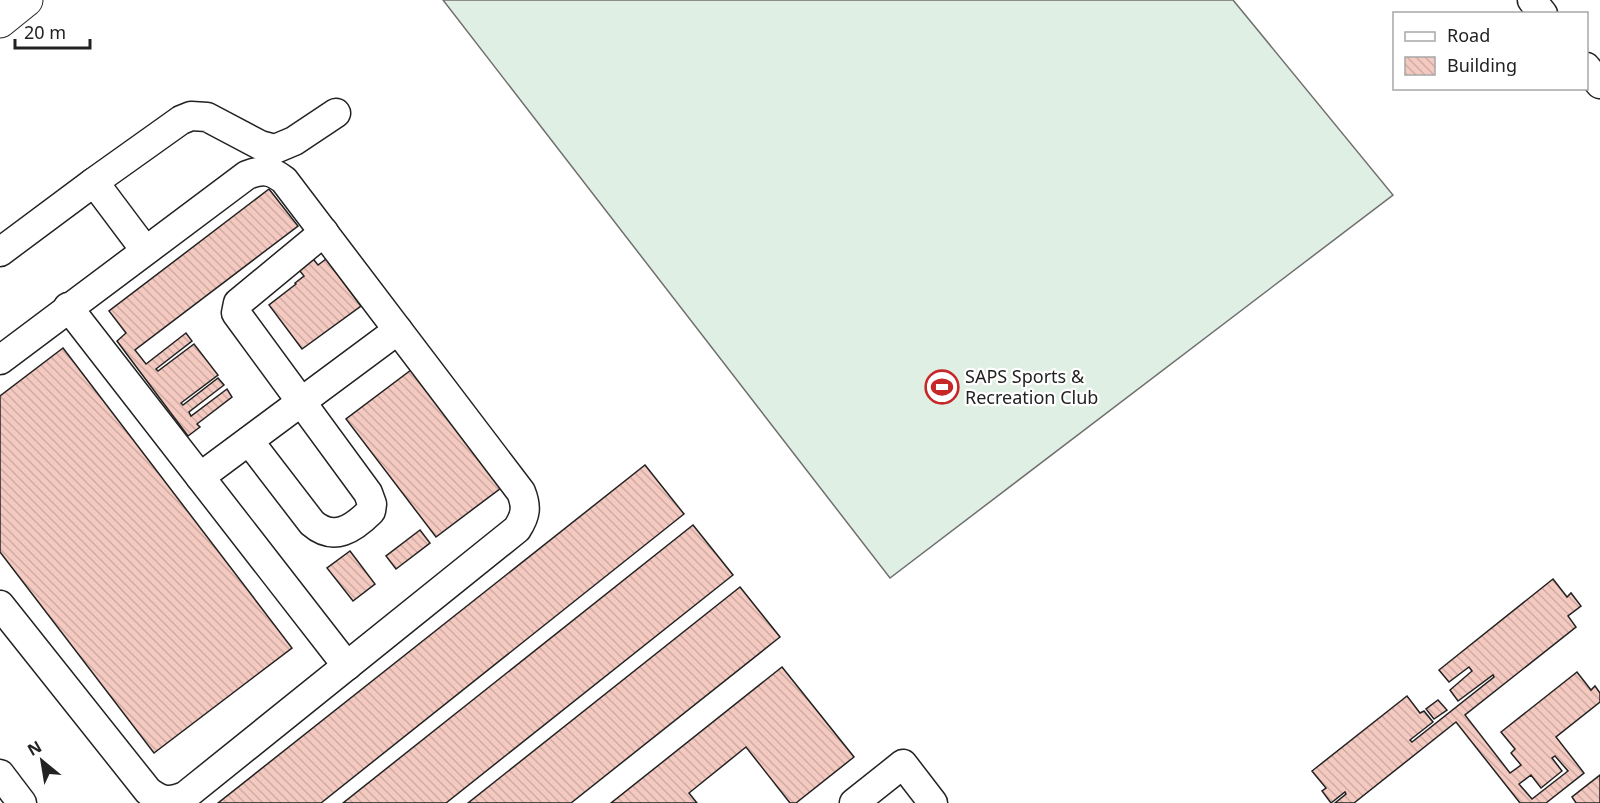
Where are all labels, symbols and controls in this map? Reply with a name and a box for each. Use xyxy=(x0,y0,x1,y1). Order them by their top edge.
scale bar xyxy=(15,12,90,50)
legend xyxy=(1393,12,1588,90)
text: 20 m xyxy=(24,20,66,44)
text: Road xyxy=(1447,23,1490,47)
text: Building xyxy=(1447,53,1517,77)
place label: SAPS Sports & Recreation Club xyxy=(965,364,1098,409)
sports icon: SAPS Sports & Recreation Club xyxy=(924,369,960,405)
north arrow xyxy=(12,731,72,791)
text: N xyxy=(23,735,46,761)

